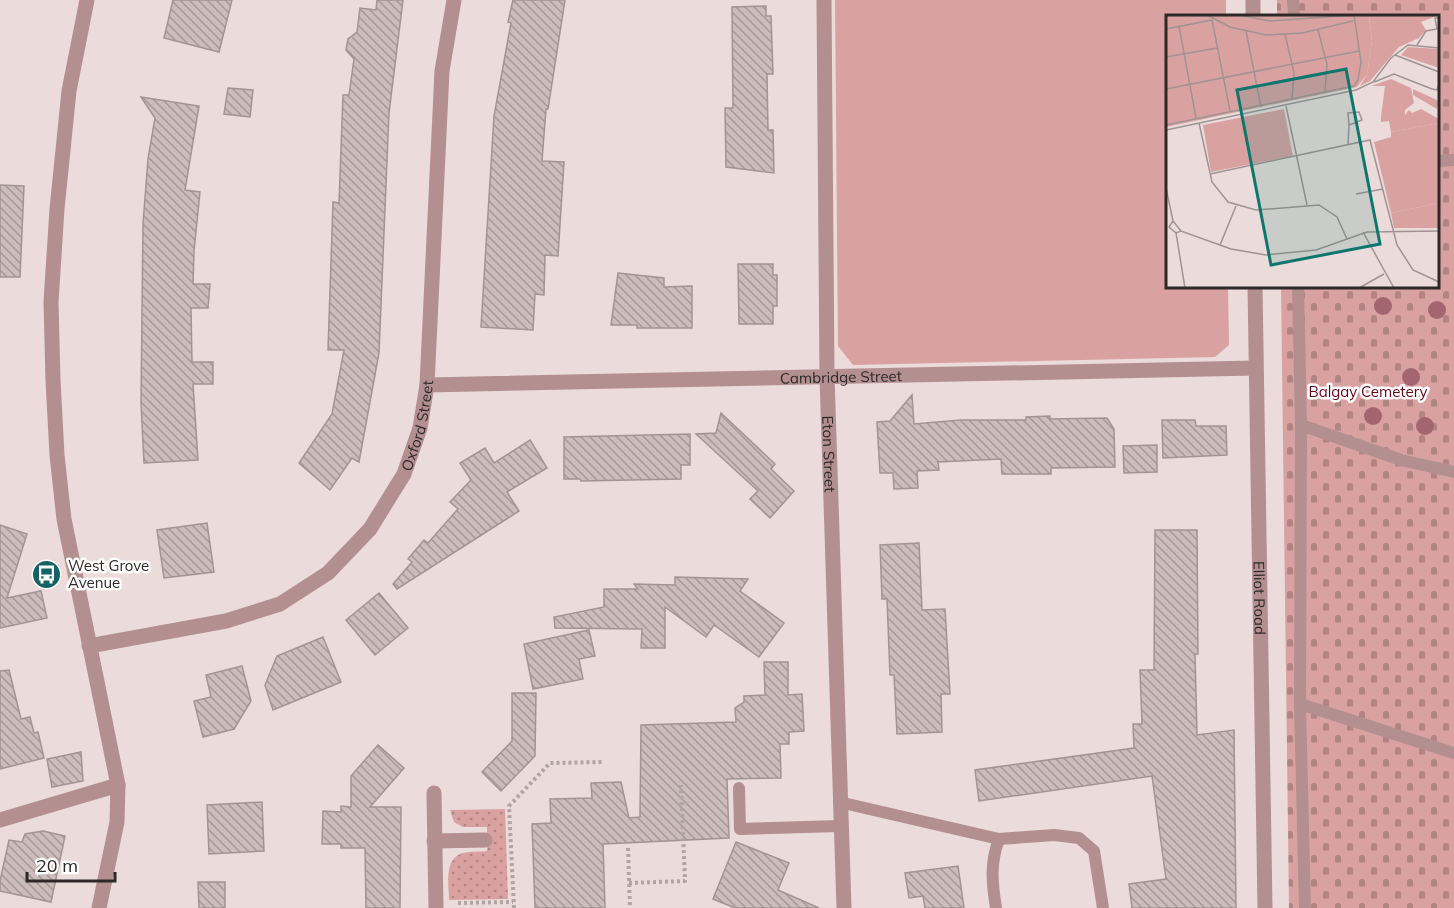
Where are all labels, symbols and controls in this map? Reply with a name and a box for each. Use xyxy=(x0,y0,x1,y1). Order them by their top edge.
inset map xyxy=(1166,15,1439,288)
street label: Cambridge Street xyxy=(780,366,902,387)
street label: Oxford Street xyxy=(396,380,437,473)
park label: Balgay Cemetery xyxy=(1308,382,1428,401)
street label: Eton Street xyxy=(819,415,840,493)
place label: West Grove Avenue xyxy=(68,556,149,592)
bus stop icon: West Grove Avenue xyxy=(31,558,63,590)
street label: Elliot Road xyxy=(1250,561,1270,635)
scale bar xyxy=(27,845,116,883)
text: 20 m xyxy=(36,854,78,877)

